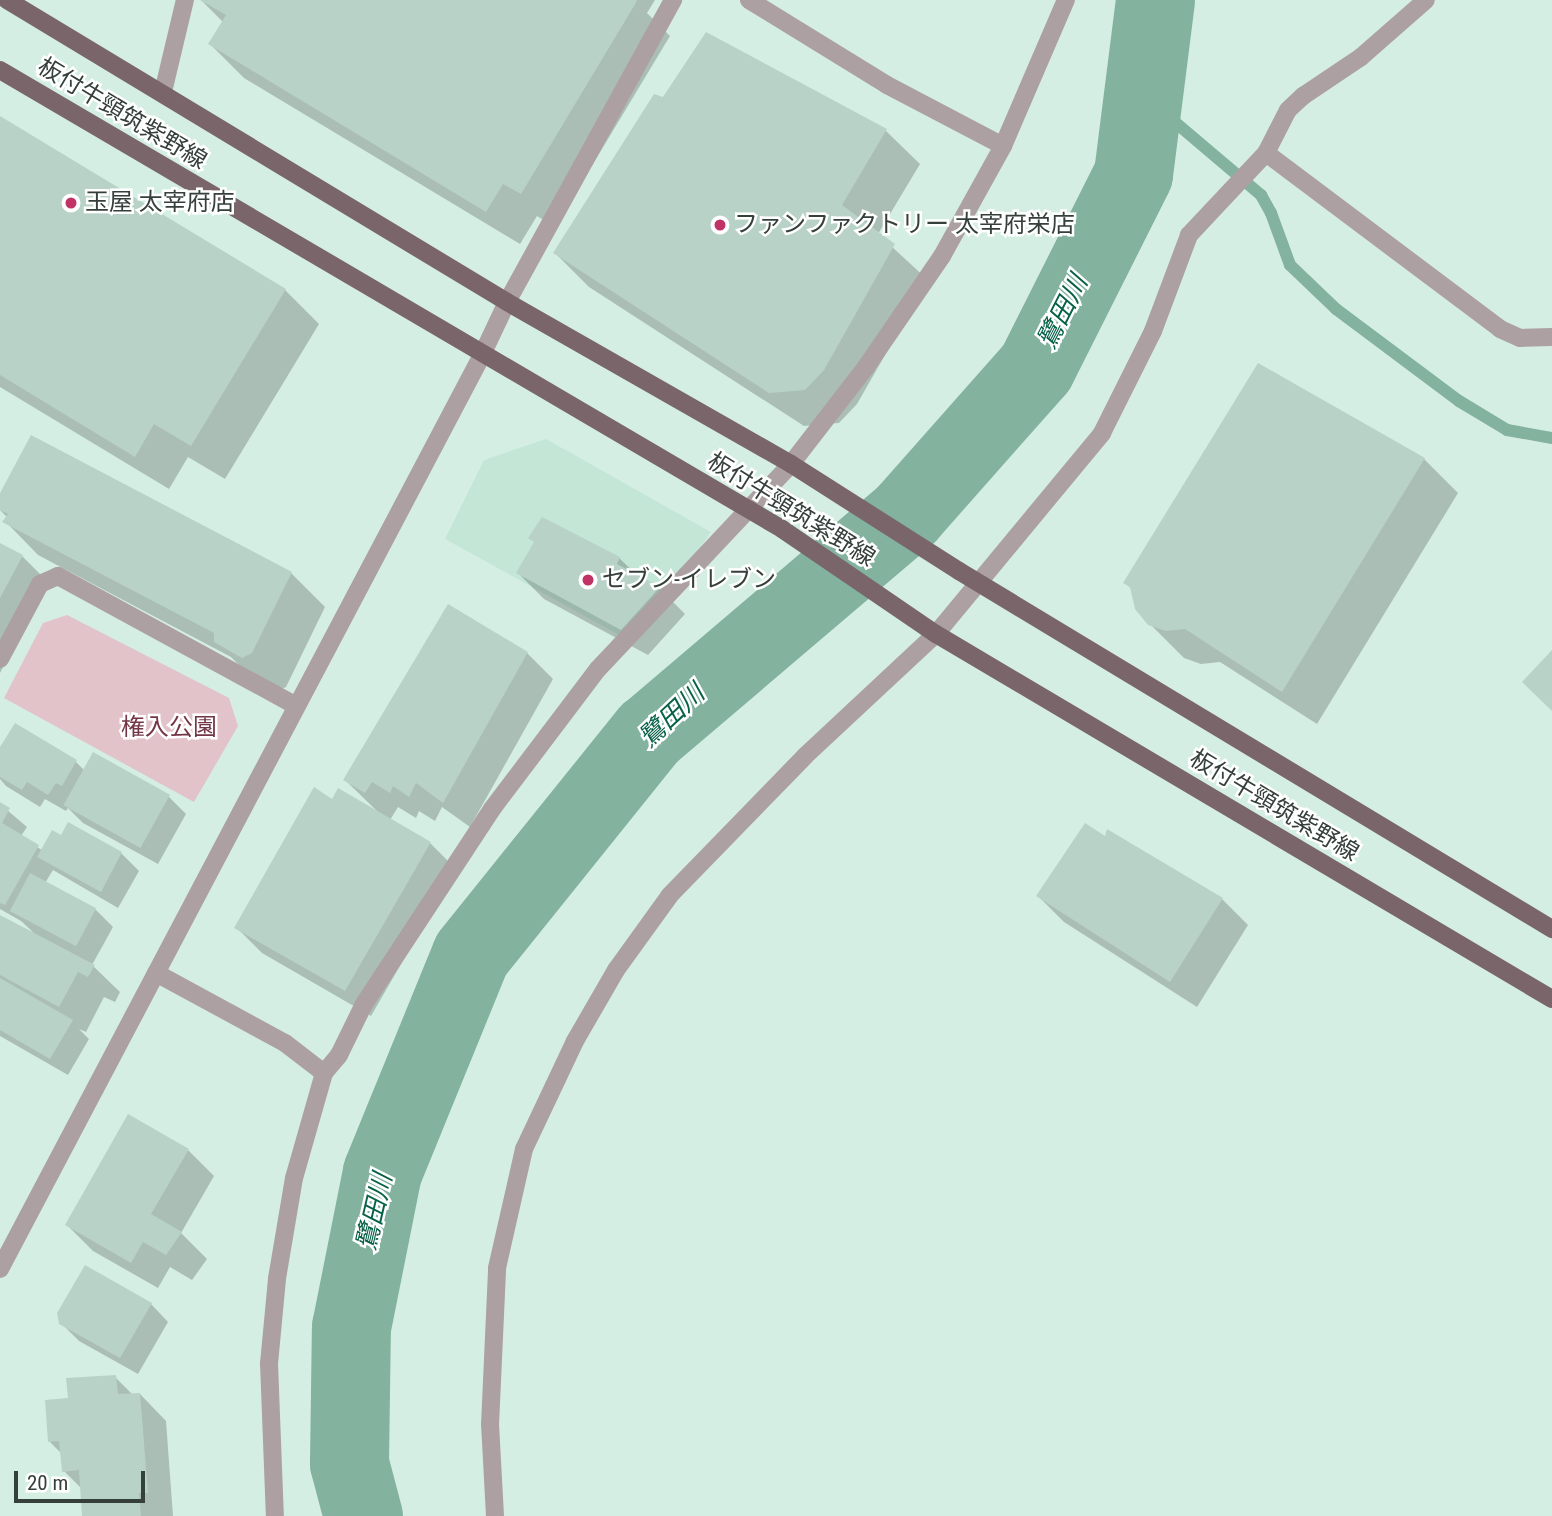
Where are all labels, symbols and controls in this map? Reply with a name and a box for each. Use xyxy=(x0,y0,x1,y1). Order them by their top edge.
street label: 板付牛頸筑紫野線 xyxy=(32,52,212,176)
place label: 玉屋 太宰府店 xyxy=(85,189,235,217)
marker: 玉屋 太宰府店 xyxy=(63,195,79,211)
place label: ファンファクトリー 太宰府栄店 xyxy=(734,211,1076,239)
marker: ファンファクトリー 太宰府栄店 xyxy=(712,217,728,233)
water label: 鷺田川 xyxy=(1031,270,1095,354)
street label: 板付牛頸筑紫野線 xyxy=(702,447,880,573)
place label: セブン-イレブン xyxy=(602,566,776,594)
marker: セブン-イレブン xyxy=(580,572,596,588)
water label: 鷺田川 xyxy=(633,678,711,754)
park label: 権入公園 xyxy=(121,714,217,742)
street label: 板付牛頸筑紫野線 xyxy=(1184,744,1364,868)
water label: 鷺田川 xyxy=(351,1170,399,1254)
scale bar xyxy=(18,1456,149,1500)
text: 20 m xyxy=(27,1471,68,1495)

